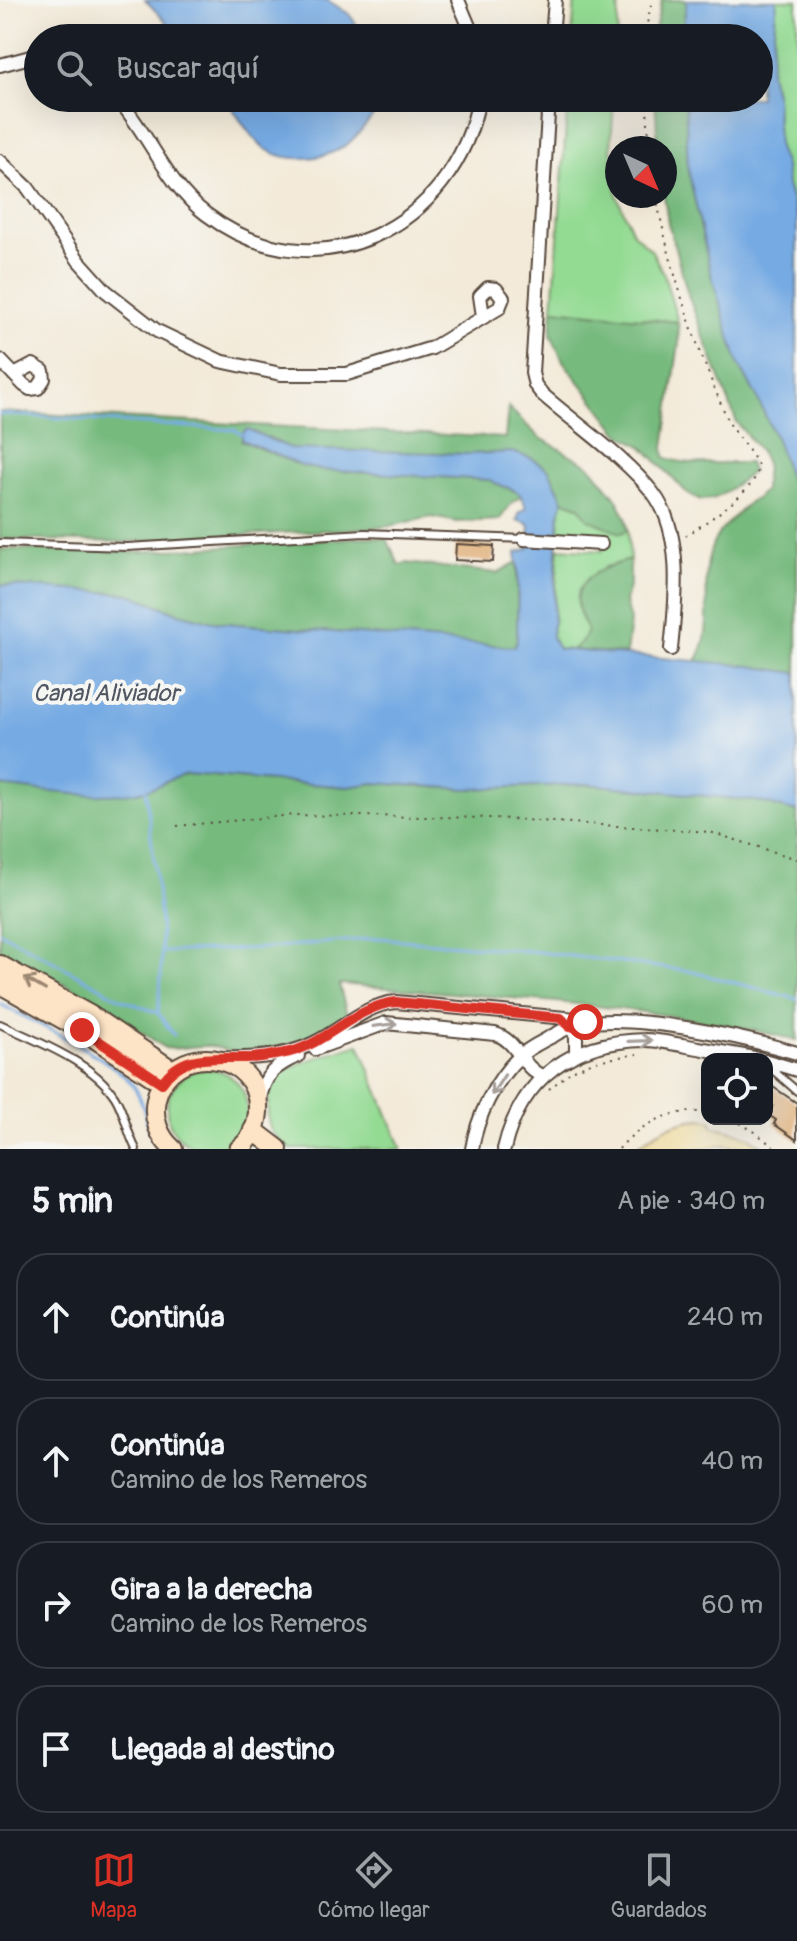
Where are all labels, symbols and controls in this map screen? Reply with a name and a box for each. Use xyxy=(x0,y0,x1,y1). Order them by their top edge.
search box xyxy=(24,24,773,112)
icon: search xyxy=(52,46,96,90)
text: Buscar aquí xyxy=(116,50,259,87)
north arrow xyxy=(605,136,677,208)
water label: Canal Aliviador xyxy=(33,679,183,708)
one-way arrow xyxy=(24,976,47,992)
route start xyxy=(567,1004,603,1040)
route end xyxy=(64,1012,100,1048)
one-way arrow xyxy=(372,1018,398,1033)
one-way arrow xyxy=(626,1033,652,1049)
map controls xyxy=(701,1053,773,1125)
button: locate xyxy=(701,1053,773,1125)
one-way arrow xyxy=(489,1073,506,1095)
text: 5 min xyxy=(32,1180,113,1223)
text: A pie · 340 m xyxy=(617,1185,765,1217)
icon: ahead xyxy=(34,1295,78,1339)
text: Continúa xyxy=(110,1299,225,1336)
text: 240 m xyxy=(687,1301,763,1333)
text: Continúa xyxy=(110,1427,225,1464)
icon: ahead xyxy=(34,1439,78,1483)
text: 40 m xyxy=(701,1445,763,1477)
text: Camino de los Remeros xyxy=(110,1464,367,1496)
text: Gira a la derecha xyxy=(110,1571,312,1608)
icon: right xyxy=(34,1583,78,1627)
text: 60 m xyxy=(701,1589,763,1621)
text: Camino de los Remeros xyxy=(110,1608,367,1640)
icon: arrive xyxy=(34,1727,78,1771)
text: Llegada al destino xyxy=(110,1731,335,1768)
tab: Mapa xyxy=(90,1848,137,1924)
tab: Cómo llegar xyxy=(318,1848,430,1924)
tab: Guardados xyxy=(610,1848,707,1924)

